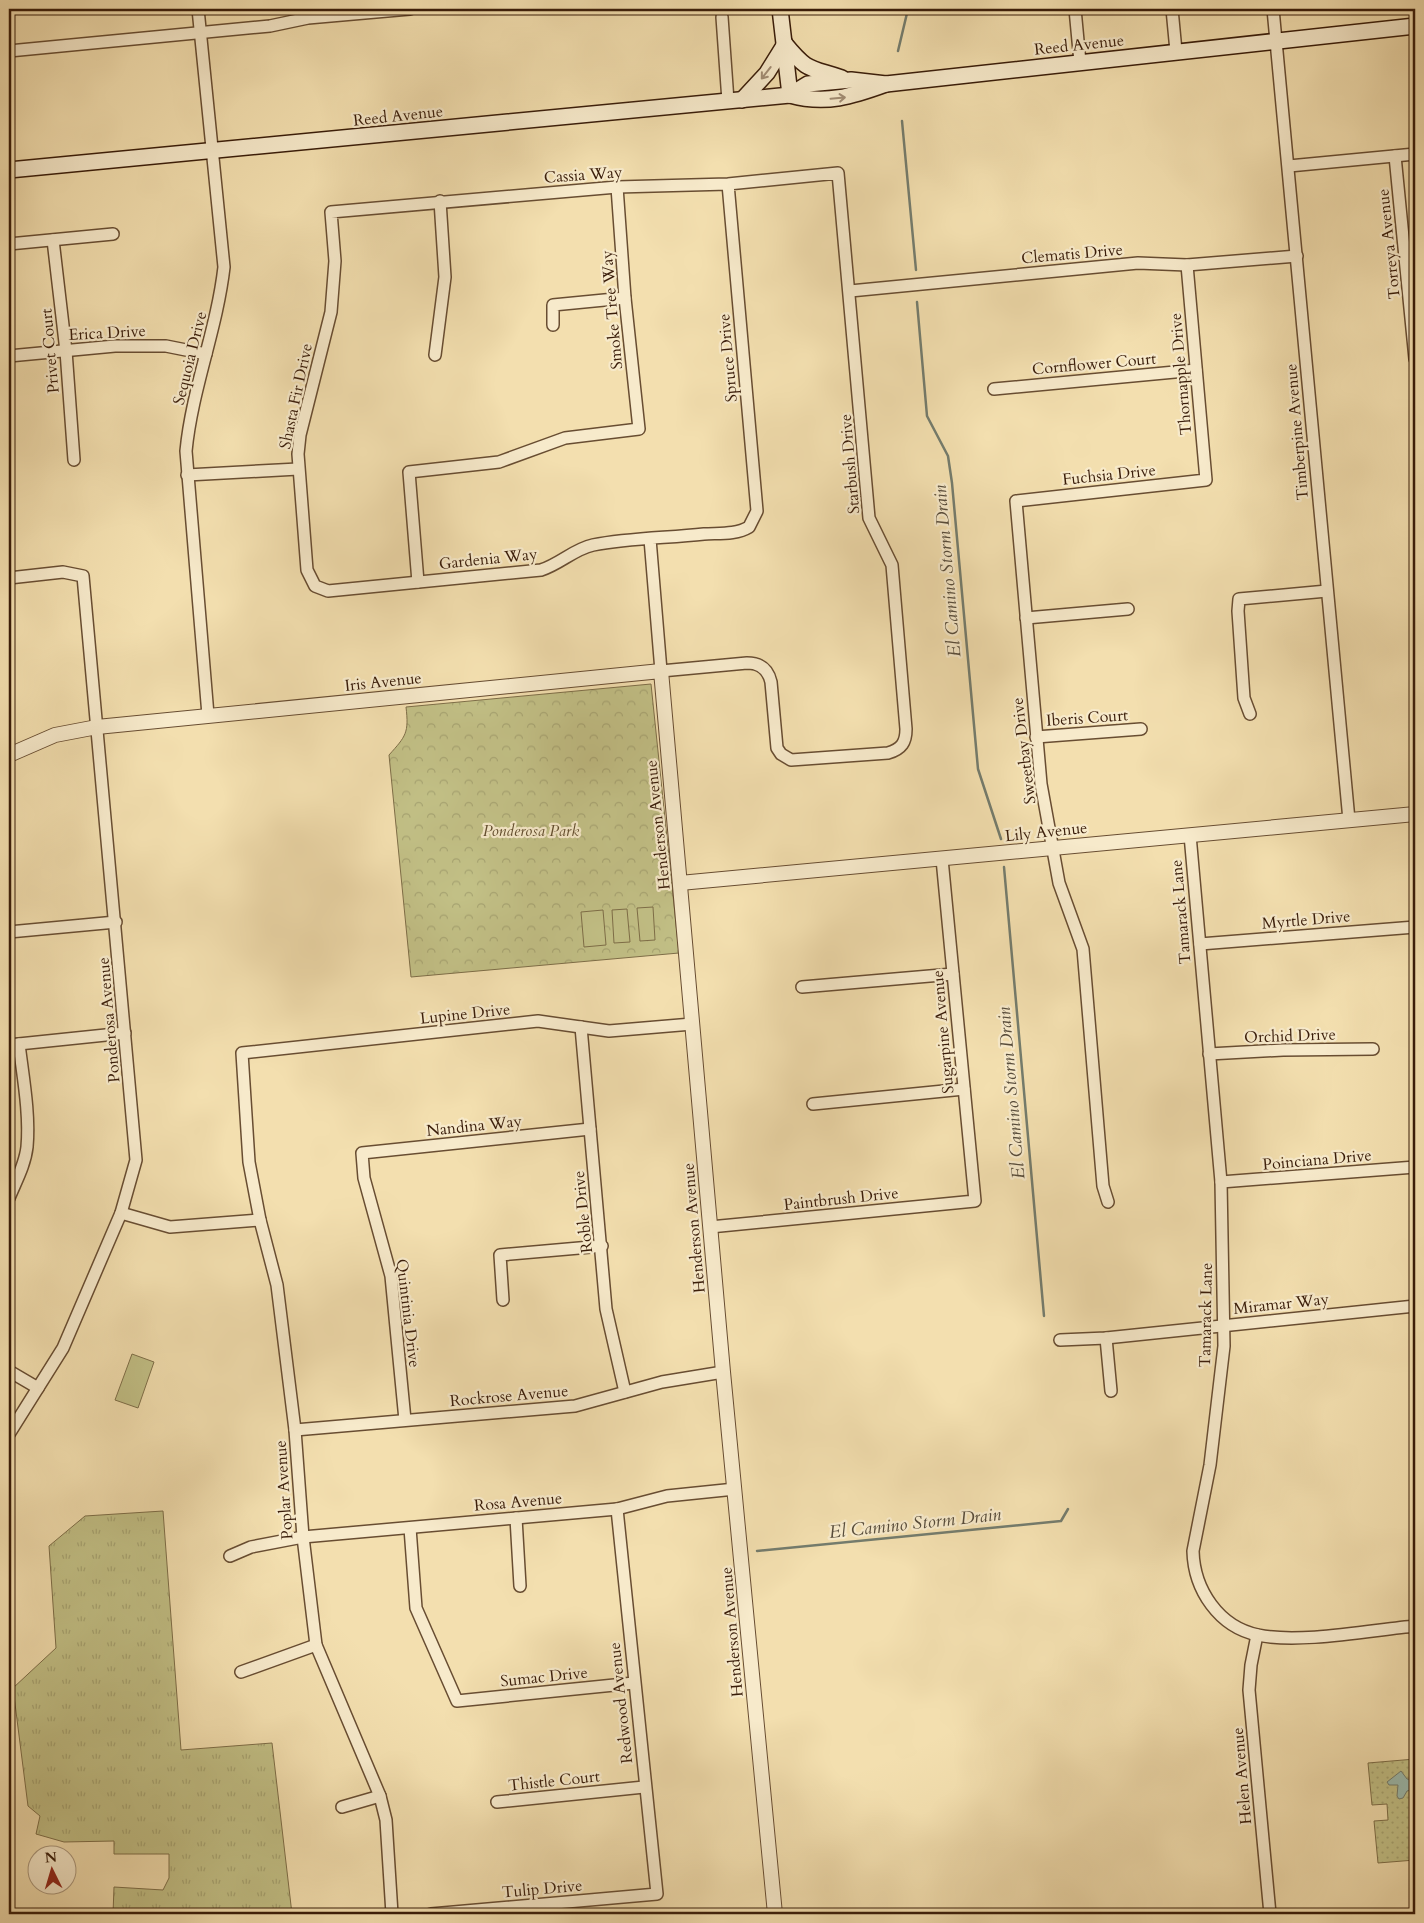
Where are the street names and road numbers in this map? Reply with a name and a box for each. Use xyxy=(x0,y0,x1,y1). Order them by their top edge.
street label: Reed Avenue xyxy=(1033,29,1125,61)
street label: Reed Avenue xyxy=(352,100,444,132)
street label: Cassia Way xyxy=(543,161,624,189)
street label: Torreya Avenue xyxy=(1372,188,1406,300)
street label: Clematis Drive xyxy=(1020,239,1124,269)
street label: Smoke Tree Way xyxy=(596,249,628,371)
street label: Privet Court xyxy=(35,308,65,394)
street label: Sequoia Drive xyxy=(168,309,212,407)
street label: Thornapple Drive xyxy=(1165,312,1197,436)
street label: Spruce Drive xyxy=(713,313,743,403)
street label: Erica Drive xyxy=(68,320,146,346)
street label: Shasta Fir Drive xyxy=(274,341,318,451)
street label: Cornflower Court xyxy=(1031,348,1157,380)
street label: Timberpine Avenue xyxy=(1280,363,1314,501)
street label: Starbush Drive xyxy=(835,413,865,515)
street label: Fuchsia Drive xyxy=(1061,459,1157,491)
street label: Gardenia Way xyxy=(438,543,539,575)
street label: Iris Avenue xyxy=(344,667,423,697)
street label: Sweetbay Drive xyxy=(1007,696,1041,806)
street label: Iberis Court xyxy=(1045,704,1129,732)
street label: Henderson Avenue xyxy=(640,759,676,891)
street label: Lily Avenue xyxy=(1004,817,1088,847)
street label: Tamarack Lane xyxy=(1165,859,1197,965)
street label: Myrtle Drive xyxy=(1261,905,1351,935)
street label: Ponderosa Avenue xyxy=(93,956,125,1084)
street label: Sugarpine Avenue xyxy=(927,969,959,1095)
street label: Lupine Drive xyxy=(419,998,511,1030)
street label: Orchid Drive xyxy=(1244,1023,1336,1049)
street label: Nandina Way xyxy=(425,1110,524,1142)
street label: Poinciana Drive xyxy=(1262,1144,1373,1176)
street label: Henderson Avenue xyxy=(677,1162,711,1294)
street label: Roble Drive xyxy=(568,1170,598,1254)
street label: Paintbrush Drive xyxy=(783,1182,900,1216)
street label: Quintinia Drive xyxy=(390,1258,426,1369)
street label: Tamarack Lane xyxy=(1194,1262,1218,1368)
street label: Miramar Way xyxy=(1232,1288,1331,1320)
street label: Rockrose Avenue xyxy=(449,1380,569,1412)
street label: Poplar Avenue xyxy=(270,1439,298,1540)
street label: Rosa Avenue xyxy=(473,1487,563,1517)
street label: Henderson Avenue xyxy=(715,1566,749,1698)
street label: Redwood Avenue xyxy=(604,1641,638,1765)
street label: Sumac Drive xyxy=(499,1661,589,1693)
street label: Helen Avenue xyxy=(1227,1727,1257,1825)
street label: Thistle Court xyxy=(507,1765,601,1797)
street label: Tulip Drive xyxy=(501,1875,583,1903)

